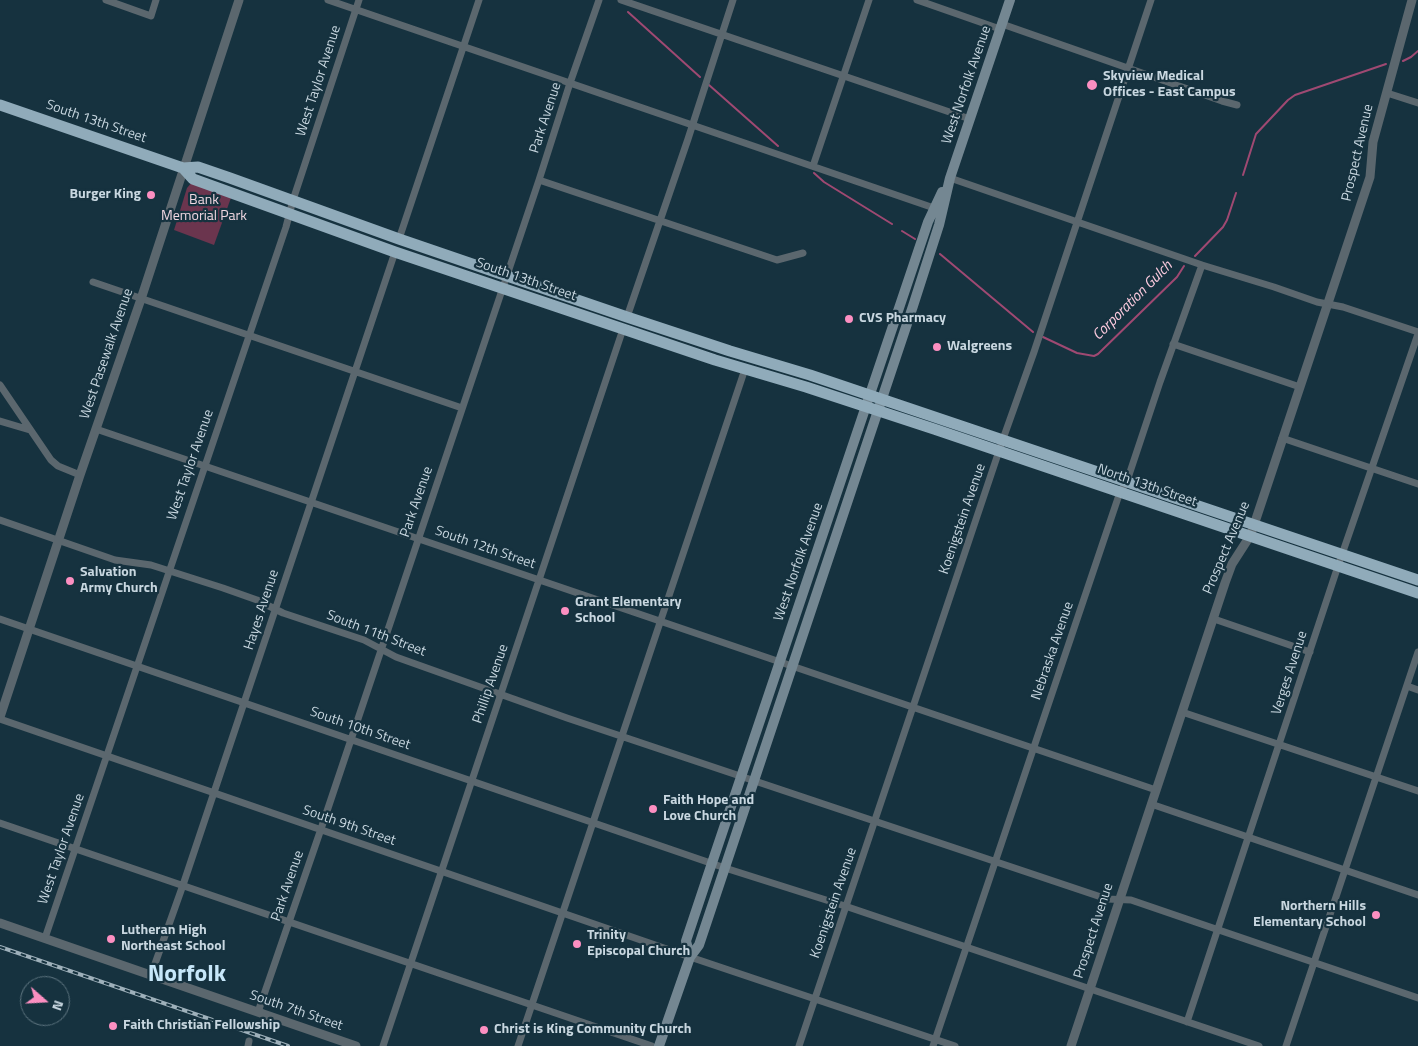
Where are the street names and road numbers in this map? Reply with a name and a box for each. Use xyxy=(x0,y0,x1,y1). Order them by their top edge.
street label: West Taylor Avenue xyxy=(293,23,345,139)
street label: West Norfolk Avenue xyxy=(939,24,995,146)
street label: Park Avenue xyxy=(527,80,565,156)
street label: South 13th Street xyxy=(44,97,148,147)
street label: Prospect Avenue xyxy=(1339,103,1377,203)
street label: South 13th Street xyxy=(474,255,578,305)
street label: West Pasewalk Avenue xyxy=(77,287,137,421)
street label: West Taylor Avenue xyxy=(164,407,218,523)
street label: Koenigstein Avenue xyxy=(936,461,990,577)
street label: North 13th Street xyxy=(1095,461,1199,511)
street label: Park Avenue xyxy=(397,464,437,540)
street label: Prospect Avenue xyxy=(1200,499,1254,597)
street label: West Norfolk Avenue xyxy=(771,501,827,623)
street label: South 12th Street xyxy=(433,523,537,573)
street label: Hayes Avenue xyxy=(241,568,283,652)
street label: Nebraska Avenue xyxy=(1028,600,1078,702)
street label: South 11th Street xyxy=(324,607,428,661)
street label: Verges Avenue xyxy=(1269,629,1311,717)
street label: Phillip Avenue xyxy=(470,642,512,726)
street label: South 10th Street xyxy=(308,704,412,754)
street label: West Taylor Avenue xyxy=(35,791,89,907)
street label: South 9th Street xyxy=(300,802,398,850)
street label: Koenigstein Avenue xyxy=(807,845,861,961)
street label: Park Avenue xyxy=(268,848,308,924)
street label: Prospect Avenue xyxy=(1071,881,1117,981)
street label: South 7th Street xyxy=(247,987,345,1035)

